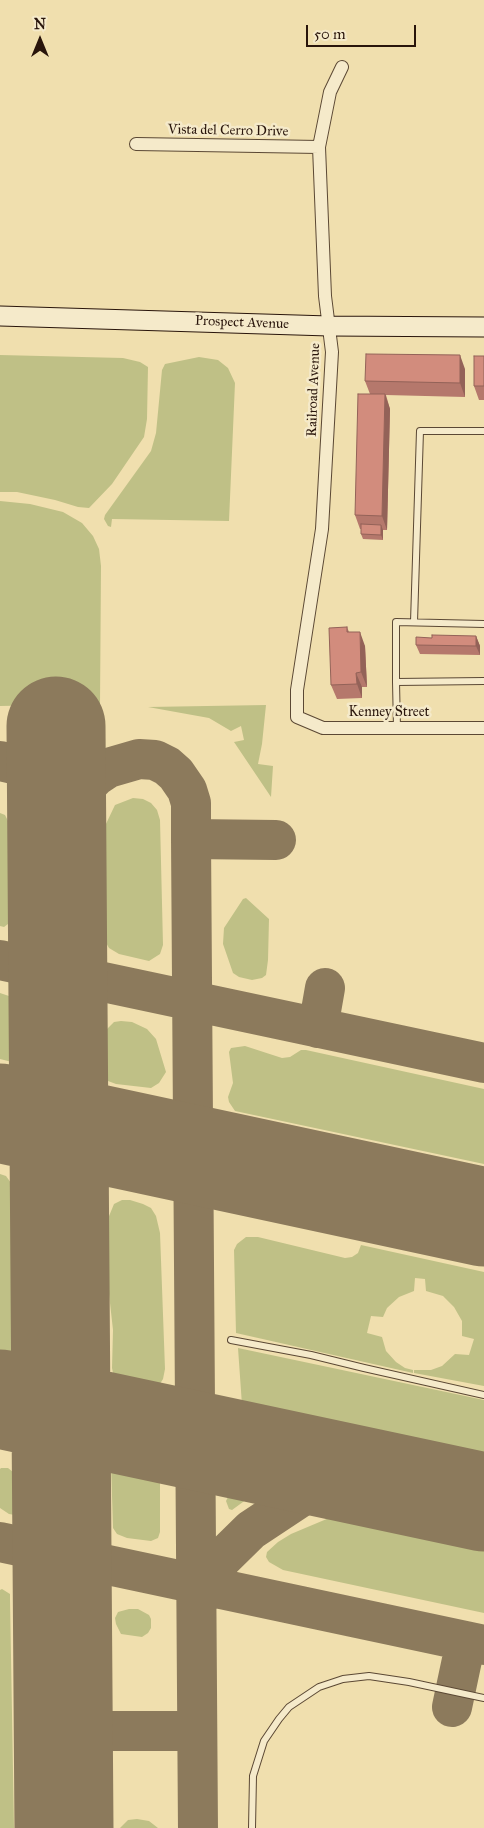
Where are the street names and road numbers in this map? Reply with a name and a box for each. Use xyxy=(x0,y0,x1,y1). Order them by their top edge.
street label: Vista del Cerro Drive xyxy=(168,122,288,140)
street label: Prospect Avenue xyxy=(195,313,289,333)
street label: Railroad Avenue xyxy=(304,343,324,437)
street label: Kenney Street xyxy=(349,705,429,721)

